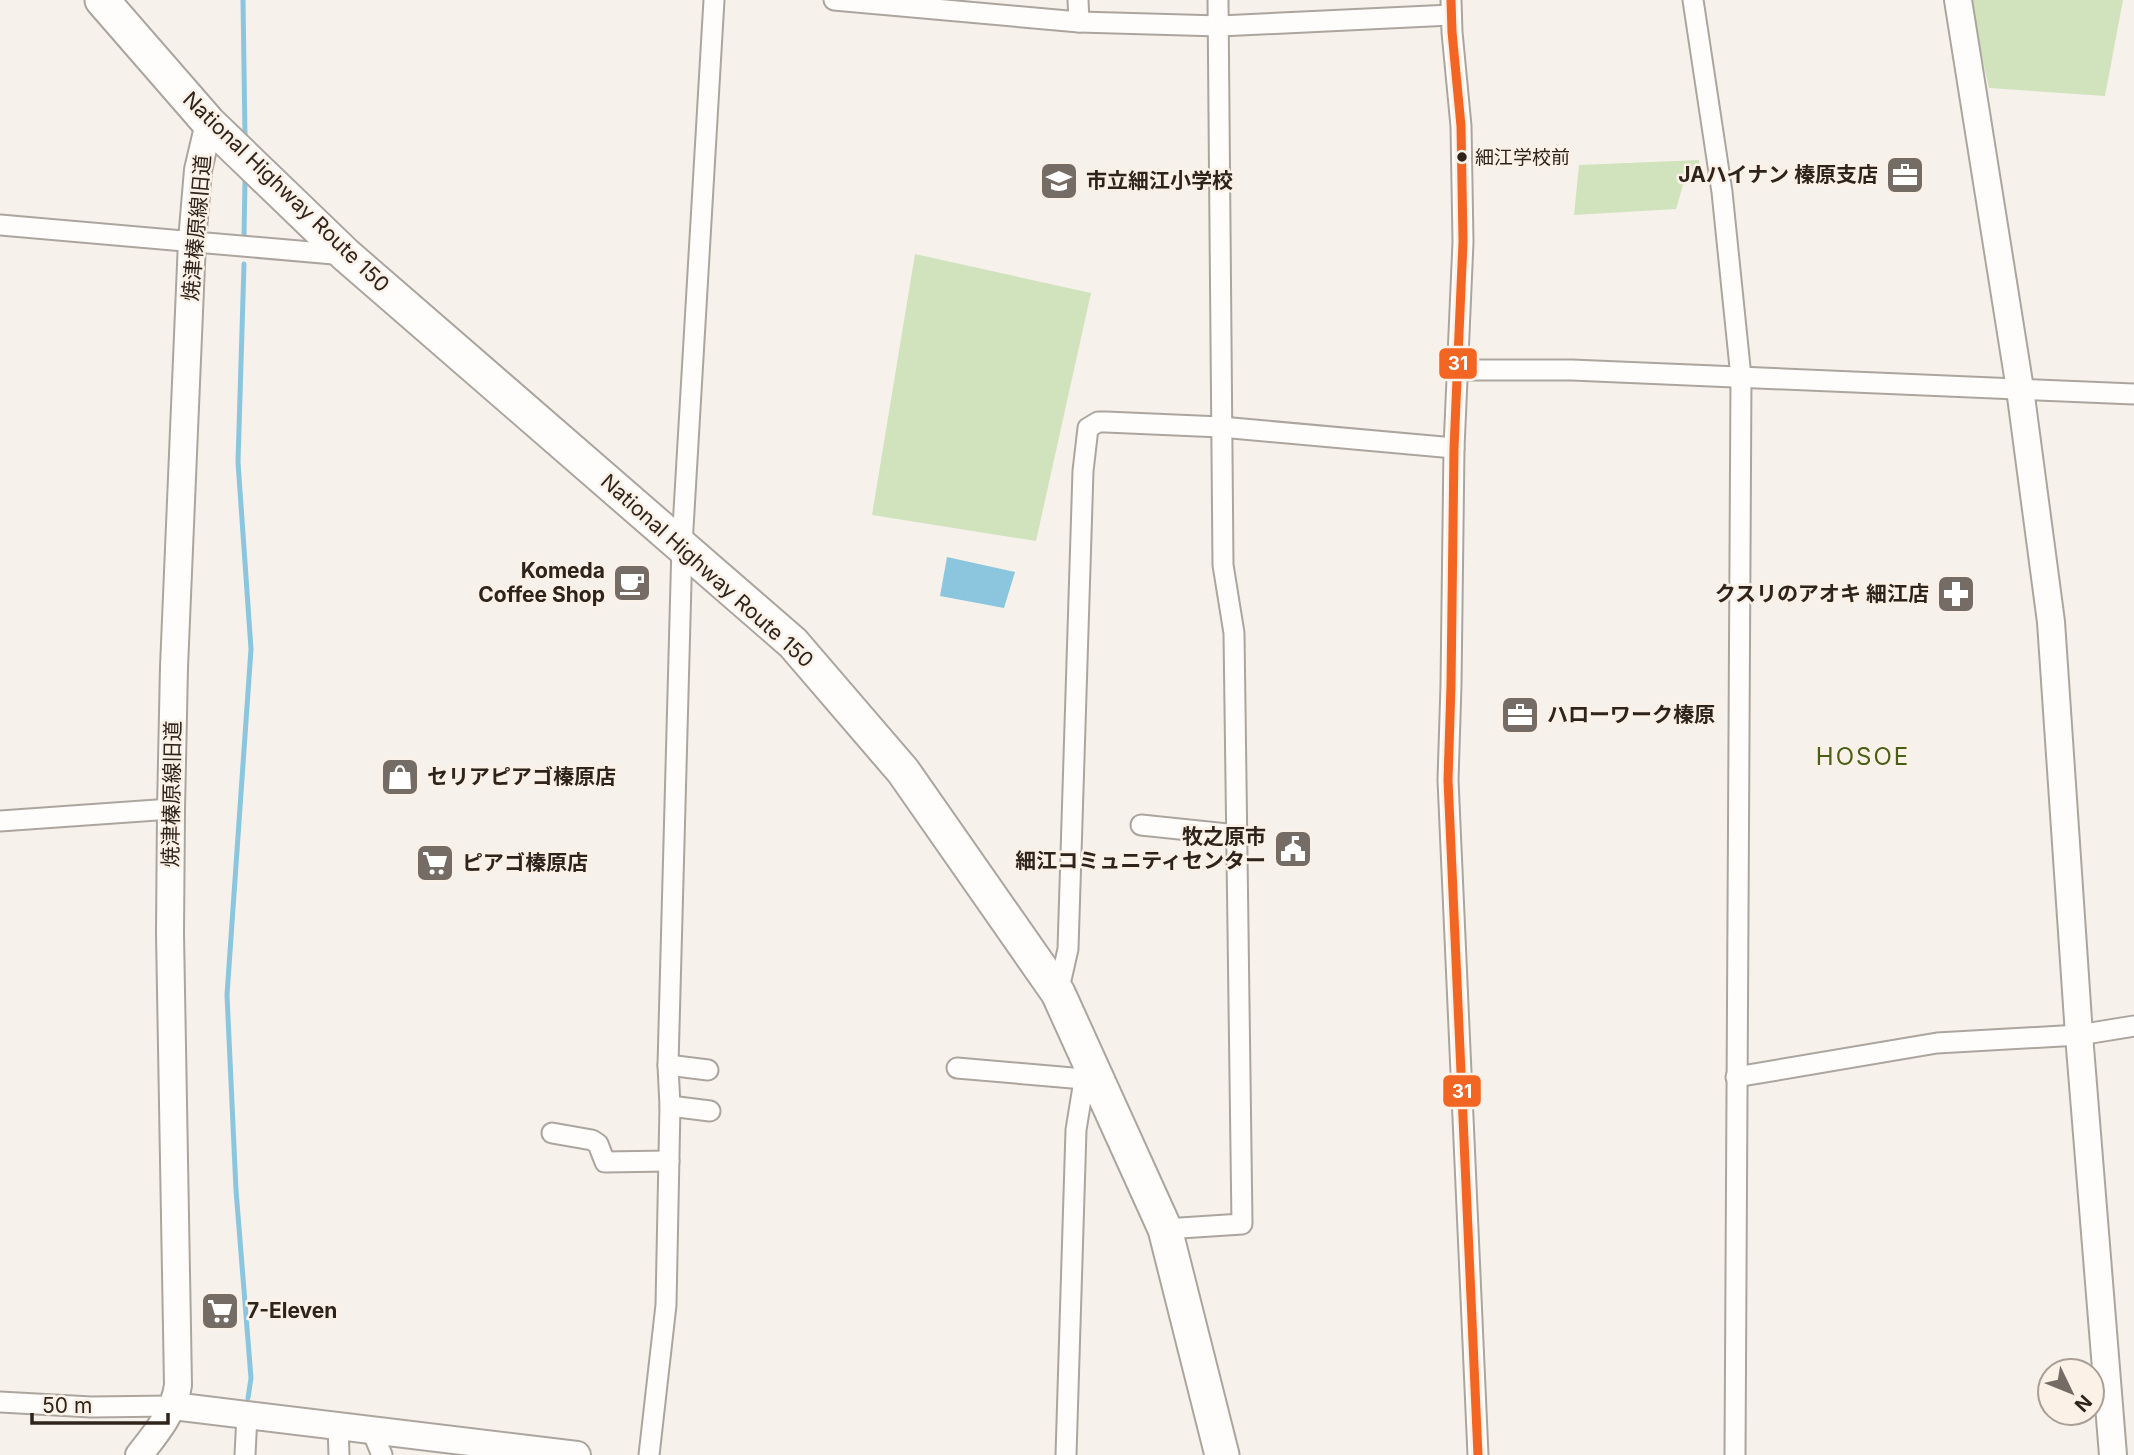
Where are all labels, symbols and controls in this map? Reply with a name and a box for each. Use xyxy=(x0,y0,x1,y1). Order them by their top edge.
street label: National Highway Route 150 xyxy=(178,86,395,297)
place label: 細江学校前 xyxy=(1475,146,1570,169)
marker: 細江学校前 xyxy=(1455,150,1469,164)
street label: 焼津榛原線旧道 xyxy=(178,154,215,302)
office icon: JAハイナン 榛原支店 xyxy=(1884,154,1926,196)
school or university icon: 市立細江小学校 xyxy=(1038,160,1080,202)
place label: JAハイナン 榛原支店 xyxy=(1678,162,1878,187)
place label: 市立細江小学校 xyxy=(1086,168,1233,193)
line badge: 31 xyxy=(1438,347,1478,380)
text: 31 xyxy=(1448,352,1468,375)
street label: National Highway Route 150 xyxy=(596,469,819,673)
place label: Komeda Coffee Shop xyxy=(478,558,605,607)
cafe icon: Komeda Coffee Shop xyxy=(611,562,653,604)
pharmacy icon: クスリのアオキ 細江店 xyxy=(1935,573,1977,615)
place label: クスリのアオキ 細江店 xyxy=(1715,581,1929,606)
office icon: ハローワーク榛原 xyxy=(1499,694,1541,736)
place label: ハローワーク榛原 xyxy=(1547,702,1715,727)
street label: 焼津榛原線旧道 xyxy=(158,720,185,868)
district label: HOSOE xyxy=(1816,742,1910,771)
shop icon: セリアピアゴ榛原店 xyxy=(379,756,421,798)
place label: セリアピアゴ榛原店 xyxy=(427,764,616,789)
place label: 牧之原市 細江コミュニティセンター xyxy=(1015,824,1266,873)
public building icon: 牧之原市 細江コミュニティセンター xyxy=(1272,828,1314,870)
supermarket icon: ピアゴ榛原店 xyxy=(414,842,456,884)
place label: ピアゴ榛原店 xyxy=(462,850,588,875)
line badge: 31 xyxy=(1442,1074,1482,1108)
text: 31 xyxy=(1452,1080,1472,1103)
supermarket icon: 7-Eleven xyxy=(199,1290,241,1332)
place label: 7-Eleven xyxy=(247,1298,337,1323)
north arrow xyxy=(2036,1357,2106,1427)
scale bar xyxy=(32,1382,168,1426)
text: N xyxy=(2070,1390,2096,1416)
text: 50 m xyxy=(42,1393,92,1418)

